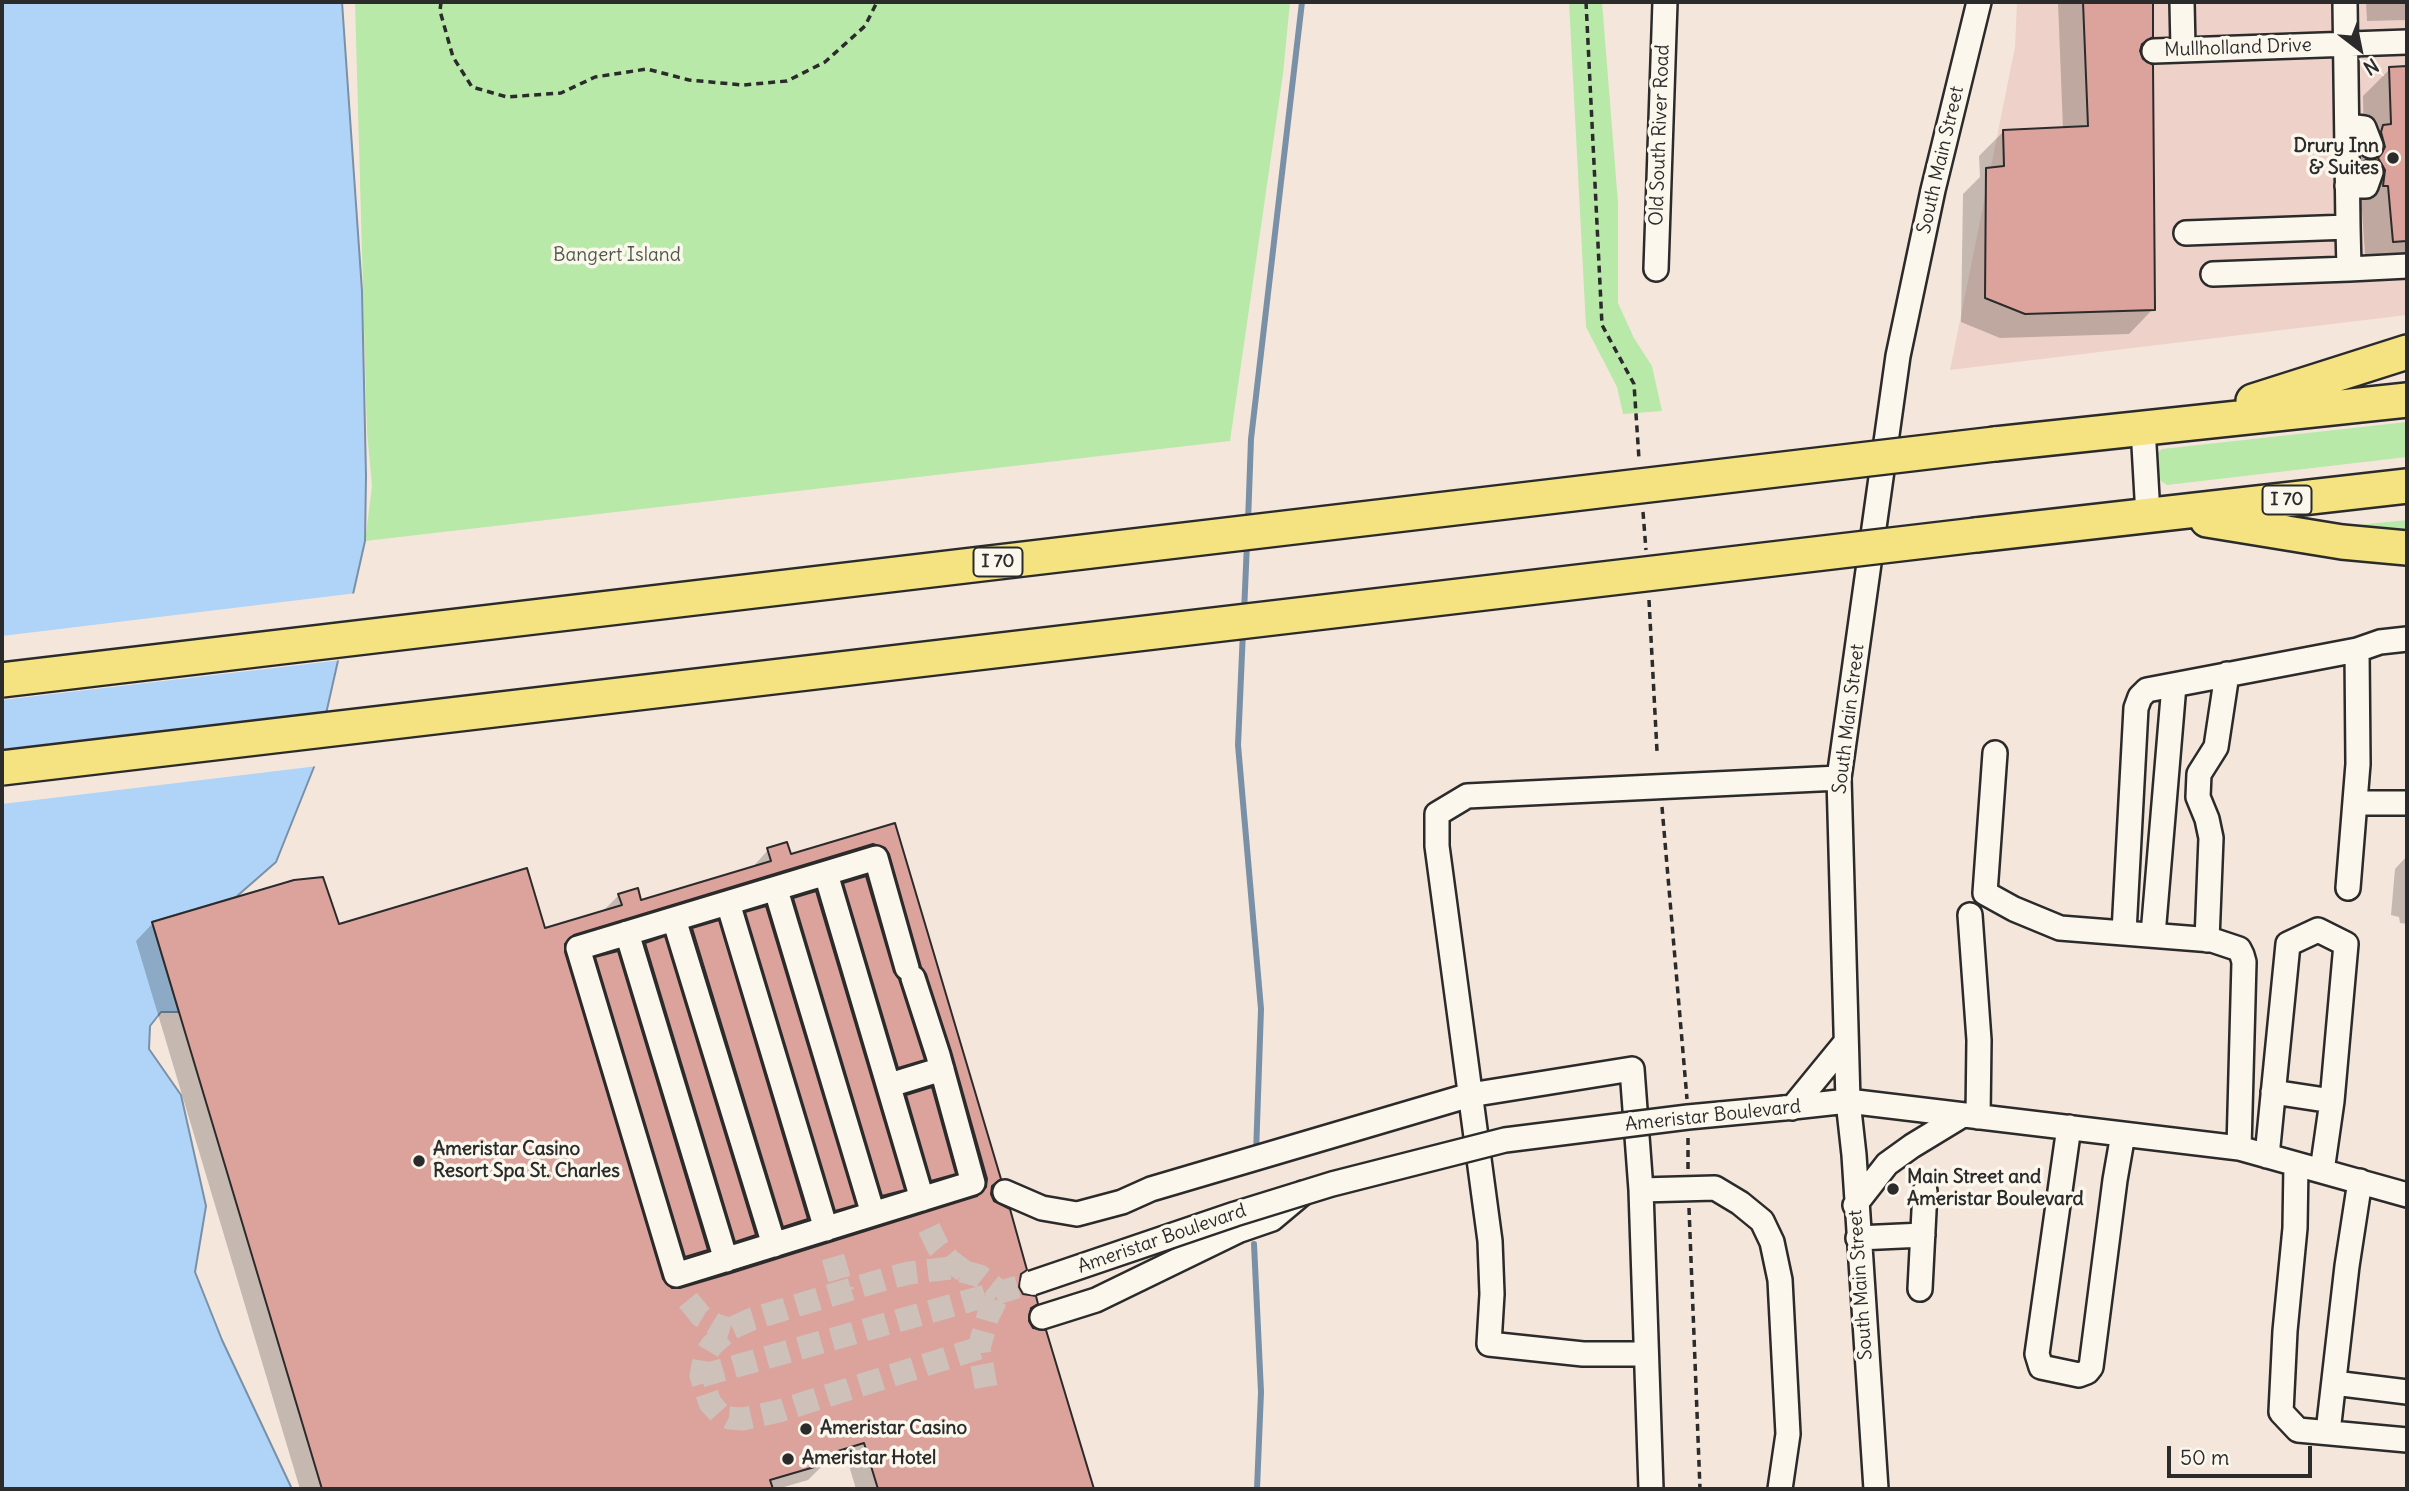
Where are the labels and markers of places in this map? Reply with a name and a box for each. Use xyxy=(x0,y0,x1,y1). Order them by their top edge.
place label: Drury Inn & Suites xyxy=(2293,136,2379,180)
marker: Drury Inn & Suites xyxy=(2385,150,2401,166)
place label: Ameristar Casino Resort Spa St. Charles xyxy=(433,1139,620,1183)
marker: Ameristar Casino Resort Spa St. Charles xyxy=(411,1153,427,1169)
place label: Main Street and Ameristar Boulevard xyxy=(1907,1167,2084,1211)
marker: Main Street and Ameristar Boulevard xyxy=(1885,1181,1901,1197)
place label: Ameristar Casino xyxy=(820,1418,967,1440)
marker: Ameristar Casino xyxy=(798,1421,814,1437)
place label: Ameristar Hotel xyxy=(802,1448,936,1470)
marker: Ameristar Hotel xyxy=(780,1451,796,1467)

